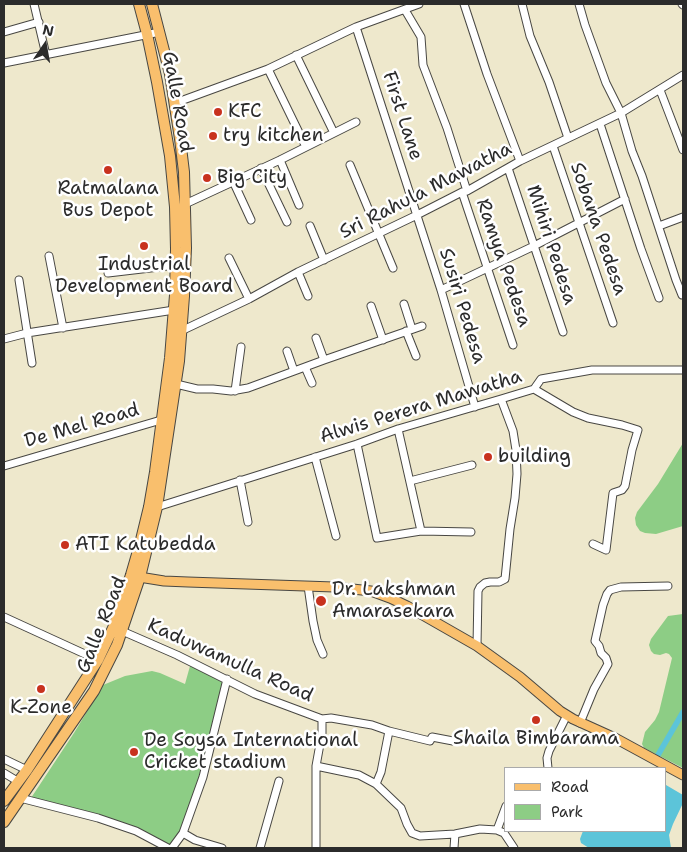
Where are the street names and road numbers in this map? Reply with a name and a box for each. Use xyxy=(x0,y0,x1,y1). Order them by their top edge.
street label: Galle Road xyxy=(157,50,197,154)
street label: First Lane xyxy=(377,69,427,163)
street label: Sri Rahula Mawatha xyxy=(336,138,516,244)
street label: Sobana Pedesa xyxy=(565,160,631,298)
street label: Mihiri Pedesa xyxy=(521,182,581,308)
street label: Ramya Pedesa xyxy=(470,196,536,330)
street label: Susiri Pedesa xyxy=(434,246,490,366)
street label: Alwis Perera Mawatha xyxy=(317,365,525,449)
street label: De Mel Road xyxy=(22,399,142,453)
street label: Galle Road xyxy=(72,573,132,677)
street label: Kaduwamulla Road xyxy=(144,614,316,708)

